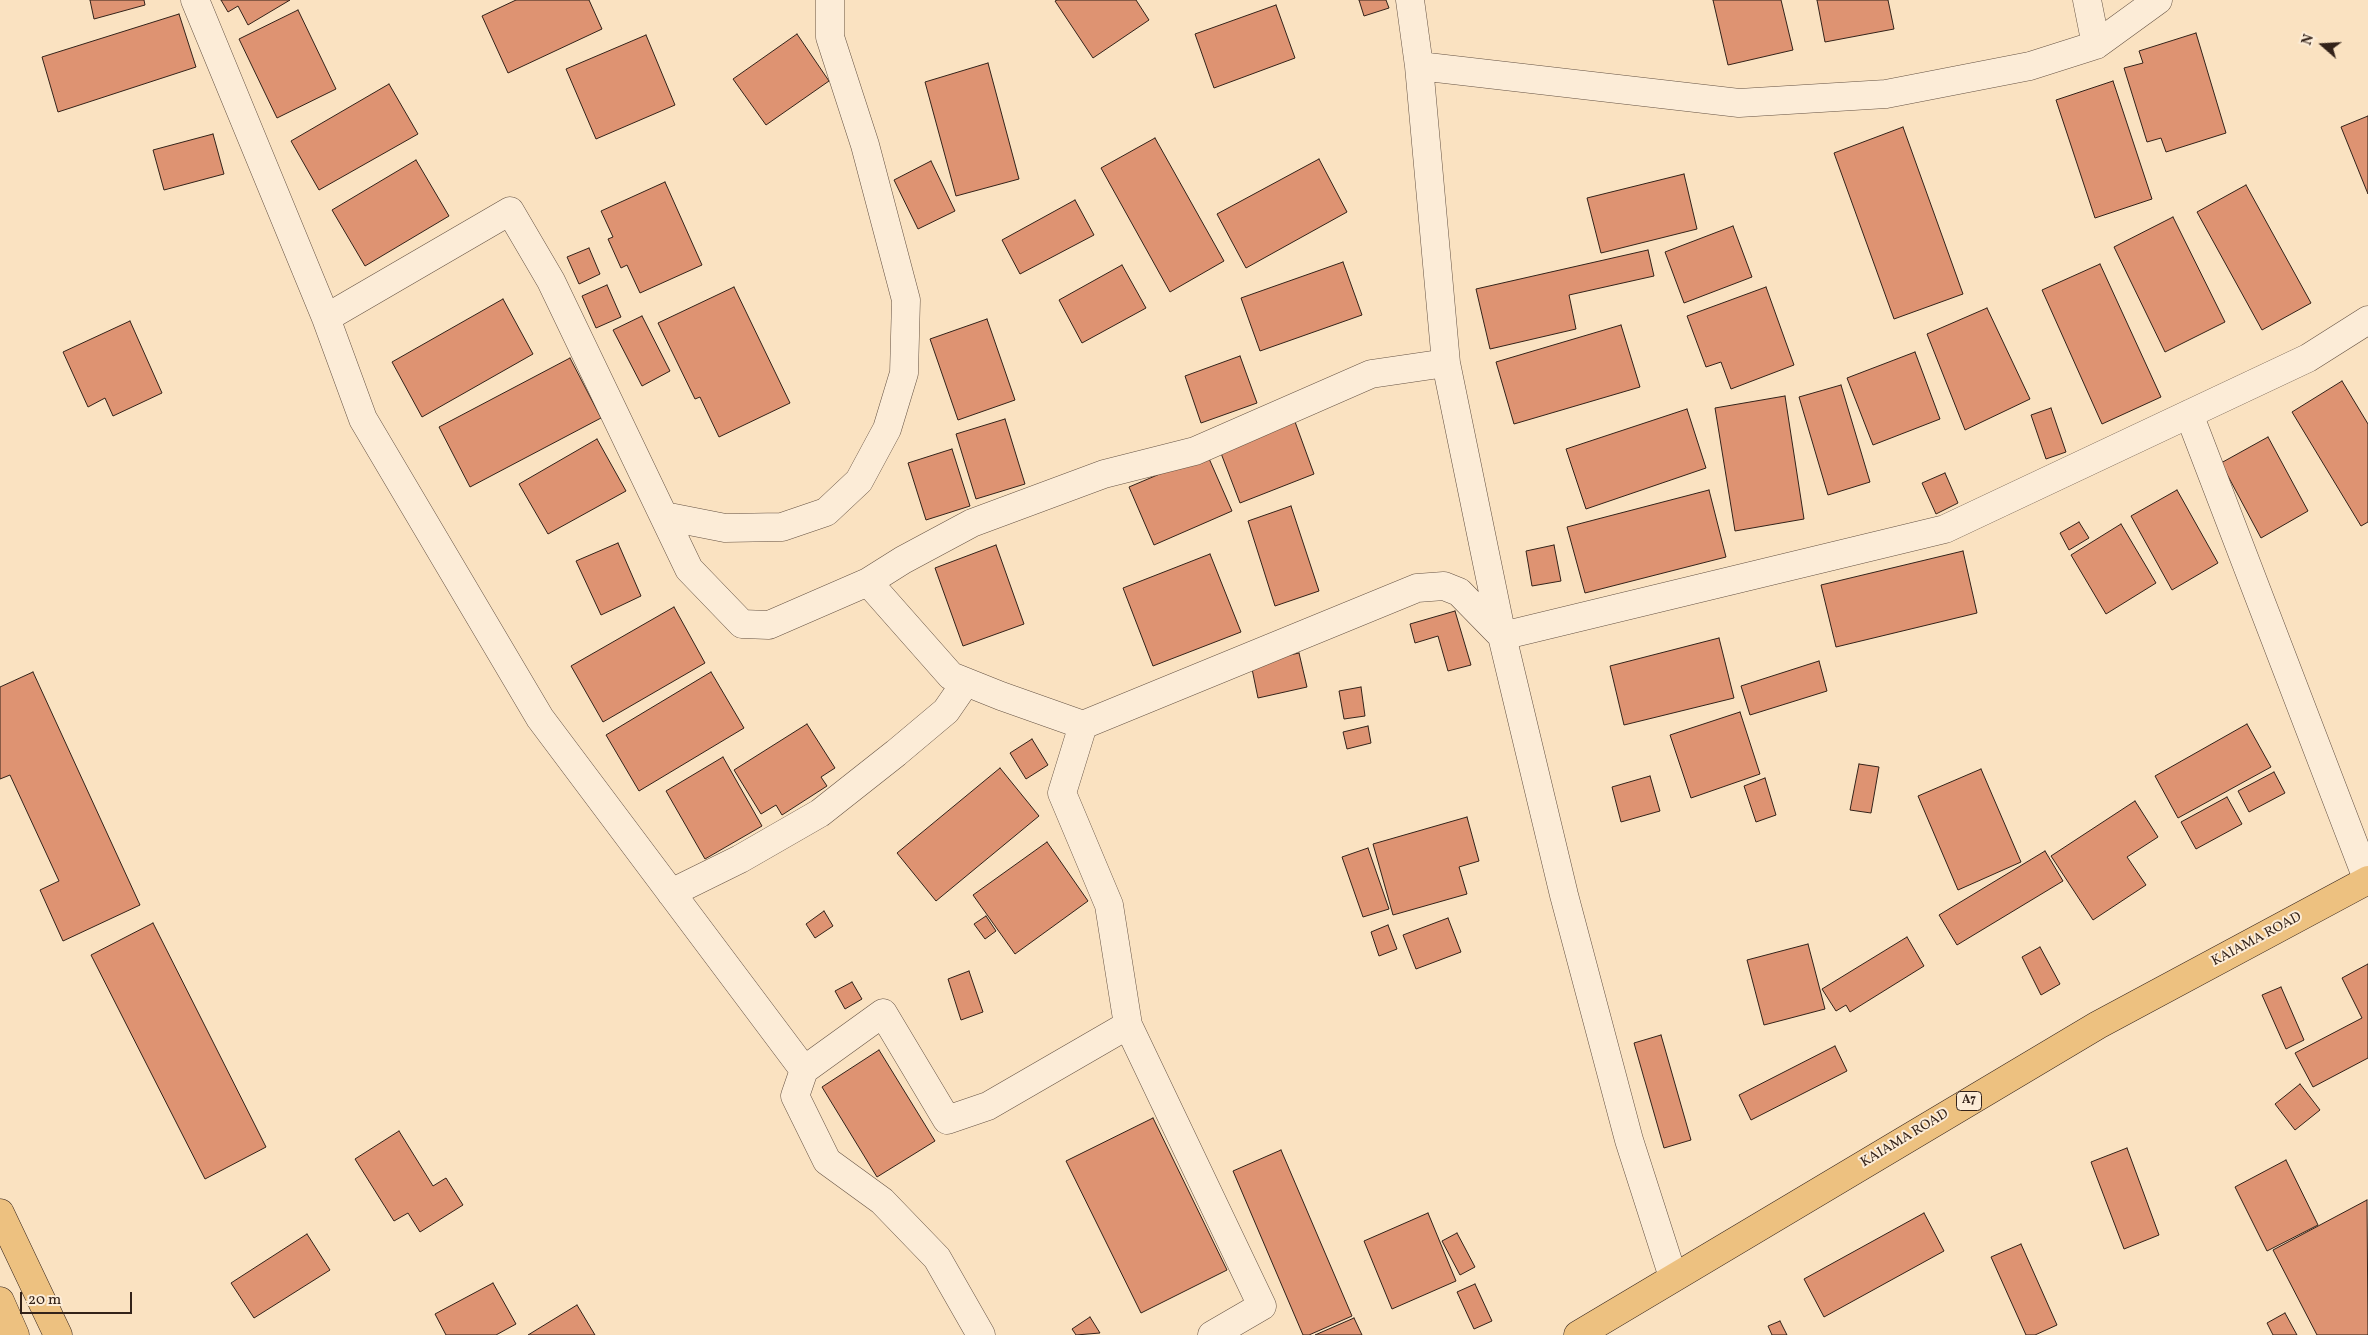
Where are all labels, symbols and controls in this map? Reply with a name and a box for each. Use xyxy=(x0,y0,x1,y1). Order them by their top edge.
north arrow xyxy=(2298,20,2348,70)
text: N xyxy=(2298,32,2319,48)
street label: KAIAMA ROAD xyxy=(2209,909,2305,971)
road number: A7 xyxy=(1956,1092,1982,1110)
street label: KAIAMA ROAD xyxy=(1858,1106,1952,1172)
scale bar xyxy=(22,1282,135,1314)
text: 20 m xyxy=(28,1290,61,1311)

